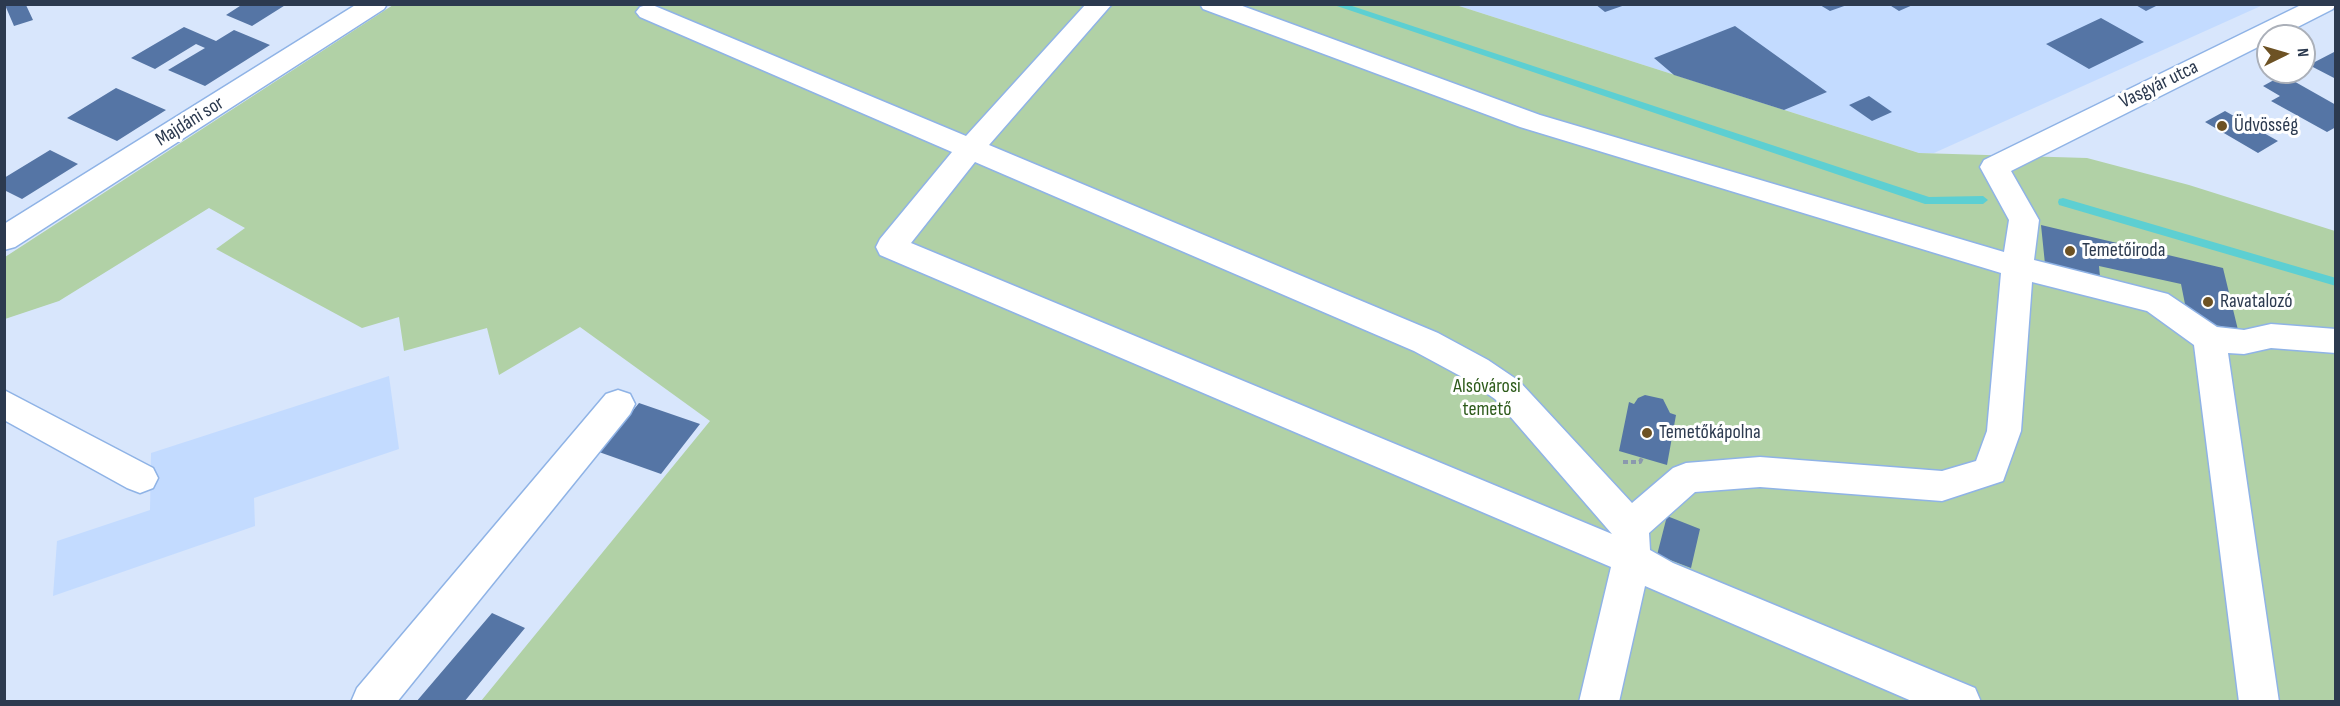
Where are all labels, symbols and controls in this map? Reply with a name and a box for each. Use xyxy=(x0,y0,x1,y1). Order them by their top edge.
north arrow xyxy=(2256,24,2316,84)
text: N xyxy=(2293,47,2312,58)
street label: Vasgyár utca xyxy=(2116,56,2202,114)
street label: Majdáni sor xyxy=(151,92,229,152)
place label: Üdvösség xyxy=(2234,114,2298,138)
marker: Üdvösség xyxy=(2215,119,2229,133)
place label: Temetőiroda xyxy=(2082,239,2165,263)
marker: Temetőiroda xyxy=(2063,244,2077,258)
place label: Ravatalozó xyxy=(2220,290,2292,314)
marker: Ravatalozó xyxy=(2201,295,2215,309)
park label: Alsóvárosi temető xyxy=(1453,375,1521,422)
place label: Temetőkápolna xyxy=(1659,421,1761,445)
marker: Temetőkápolna xyxy=(1640,426,1654,440)

